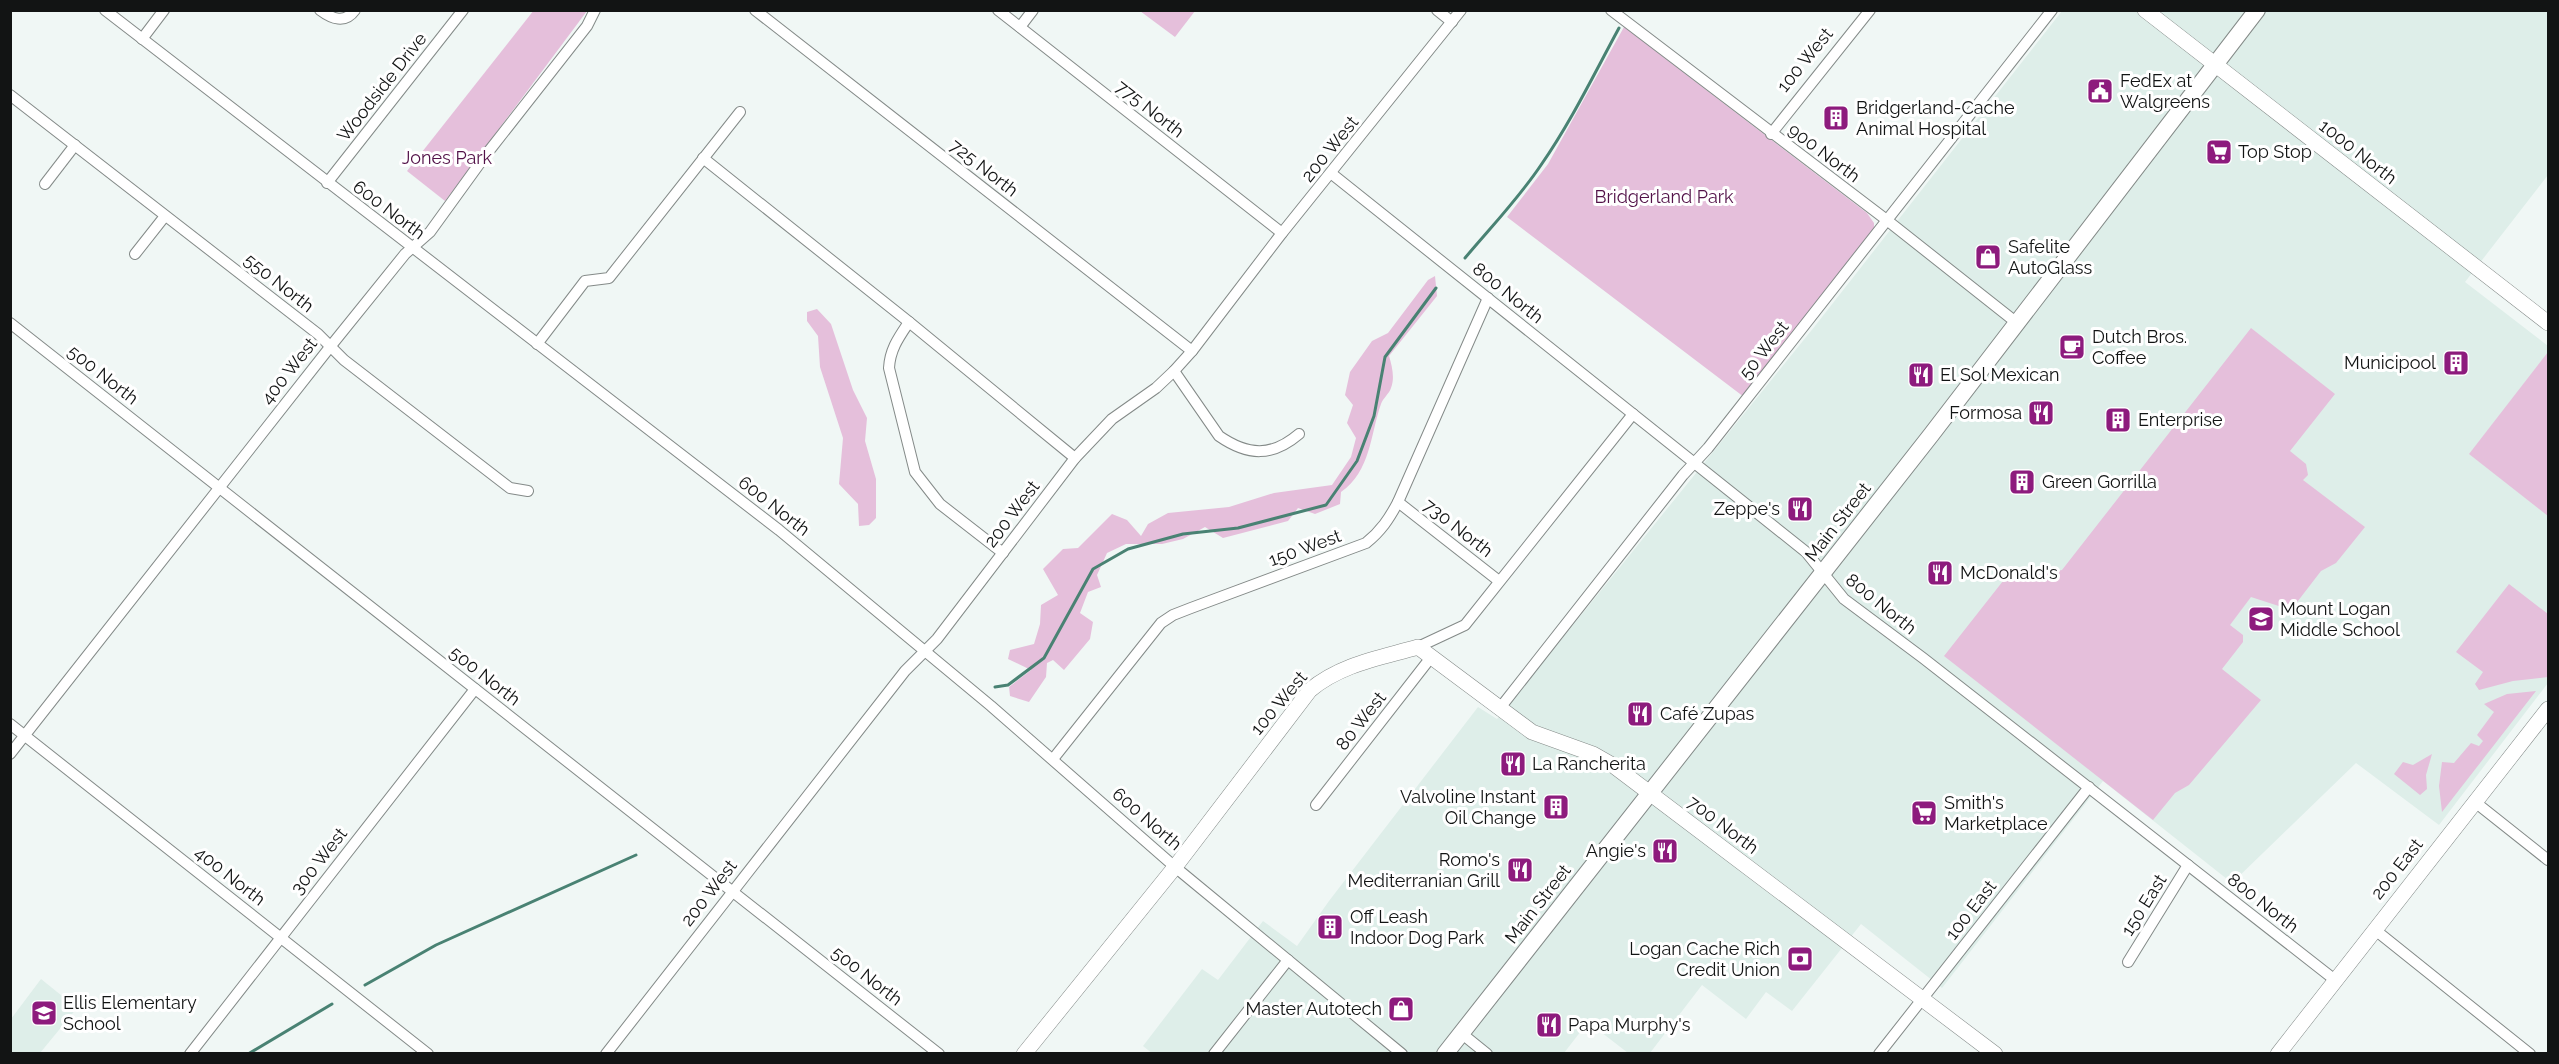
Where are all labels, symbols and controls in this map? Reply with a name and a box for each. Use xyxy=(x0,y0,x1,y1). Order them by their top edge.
street label: 100 West xyxy=(1772,23,1837,96)
street label: Woodside Drive xyxy=(333,28,431,145)
place label: FedEx at Walgreens xyxy=(2120,70,2210,112)
street label: 775 North xyxy=(1112,75,1189,142)
public building icon: FedEx at Walgreens xyxy=(2085,76,2115,106)
place label: Bridgerland-Cache Animal Hospital xyxy=(1856,97,2015,139)
building icon: Bridgerland-Cache Animal Hospital xyxy=(1821,103,1851,133)
street label: 200 West xyxy=(1297,112,1362,186)
street label: 1000 North xyxy=(2315,115,2401,188)
street label: 900 North xyxy=(1784,119,1864,186)
street label: 725 North xyxy=(946,134,1023,201)
supermarket icon: Top Stop xyxy=(2204,137,2234,167)
place label: Top Stop xyxy=(2238,141,2312,162)
park label: Jones Park xyxy=(402,147,493,168)
street label: 600 North xyxy=(349,176,429,243)
park label: Bridgerland Park xyxy=(1594,186,1734,207)
place label: Safelite AutoGlass xyxy=(2008,236,2093,278)
shop icon: Safelite AutoGlass xyxy=(1973,242,2003,272)
street label: 550 North xyxy=(240,249,318,316)
street label: 800 North xyxy=(1469,258,1548,327)
street label: 50 West xyxy=(1734,317,1793,383)
place label: Dutch Bros. Coffee xyxy=(2092,326,2187,368)
cafe icon: Dutch Bros. Coffee xyxy=(2057,332,2087,362)
street label: 400 West xyxy=(256,333,321,408)
street label: 500 North xyxy=(64,341,143,409)
building icon: Municipool xyxy=(2441,348,2471,378)
place label: Municipool xyxy=(2344,352,2436,373)
restaurant icon: El Sol Mexican xyxy=(1906,360,1936,390)
place label: El Sol Mexican xyxy=(1940,364,2060,385)
restaurant icon: Formosa xyxy=(2026,398,2056,428)
place label: Formosa xyxy=(1949,402,2022,423)
building icon: Enterprise xyxy=(2103,405,2133,435)
place label: Enterprise xyxy=(2138,409,2223,430)
building icon: Green Gorrilla xyxy=(2007,467,2037,497)
street label: 600 North xyxy=(734,471,814,540)
place label: Green Gorrilla xyxy=(2042,471,2157,492)
street label: 200 West xyxy=(980,476,1044,551)
street label: Main Street xyxy=(1800,478,1875,565)
street label: 730 North xyxy=(1419,494,1497,561)
restaurant icon: Zeppe's xyxy=(1785,494,1815,524)
place label: Zeppe's xyxy=(1714,498,1780,519)
street label: 150 West xyxy=(1266,525,1344,570)
restaurant icon: McDonald's xyxy=(1925,558,1955,588)
place label: McDonald's xyxy=(1960,562,2058,583)
street label: 800 North xyxy=(1842,569,1921,638)
place label: Mount Logan Middle School xyxy=(2280,598,2400,640)
school or university icon: Mount Logan Middle School xyxy=(2246,604,2276,634)
street label: 500 North xyxy=(446,642,525,710)
street label: 100 West xyxy=(1246,667,1311,739)
street label: 80 West xyxy=(1331,687,1390,754)
restaurant icon: Café Zupas xyxy=(1625,699,1655,729)
place label: Café Zupas xyxy=(1660,703,1755,724)
restaurant icon: La Rancherita xyxy=(1498,749,1528,779)
place label: La Rancherita xyxy=(1532,753,1646,774)
street label: 600 North xyxy=(1108,783,1186,854)
place label: Valvoline Instant Oil Change xyxy=(1400,786,1536,828)
street label: 700 North xyxy=(1684,791,1763,858)
building icon: Valvoline Instant Oil Change xyxy=(1541,792,1571,822)
place label: Smith's Marketplace xyxy=(1944,792,2048,834)
supermarket icon: Smith's Marketplace xyxy=(1909,798,1939,828)
street label: 300 West xyxy=(286,823,351,898)
street label: 200 East xyxy=(2366,834,2427,903)
restaurant icon: Angie's xyxy=(1650,836,1680,866)
place label: Angie's xyxy=(1586,840,1646,861)
street label: 400 North xyxy=(191,842,270,910)
place label: Romo's Mediterranian Grill xyxy=(1348,849,1500,891)
street label: 200 West xyxy=(676,855,741,930)
restaurant icon: Romo's Mediterranian Grill xyxy=(1505,855,1535,885)
street label: Main Street xyxy=(1500,860,1575,947)
street label: 800 North xyxy=(2224,868,2303,937)
street label: 150 East xyxy=(2117,870,2171,939)
street label: 100 East xyxy=(1941,876,2000,944)
place label: Off Leash Indoor Dog Park xyxy=(1350,906,1485,948)
building icon: Off Leash Indoor Dog Park xyxy=(1315,912,1345,942)
place label: Logan Cache Rich Credit Union xyxy=(1629,938,1780,980)
street label: 500 North xyxy=(828,942,907,1010)
bank icon: Logan Cache Rich Credit Union xyxy=(1785,944,1815,974)
place label: Ellis Elementary School xyxy=(63,992,197,1034)
shop icon: Master Autotech xyxy=(1386,994,1416,1024)
school or university icon: Ellis Elementary School xyxy=(29,998,59,1028)
place label: Master Autotech xyxy=(1246,998,1382,1019)
restaurant icon: Papa Murphy's xyxy=(1534,1010,1564,1040)
place label: Papa Murphy's xyxy=(1568,1014,1691,1035)

